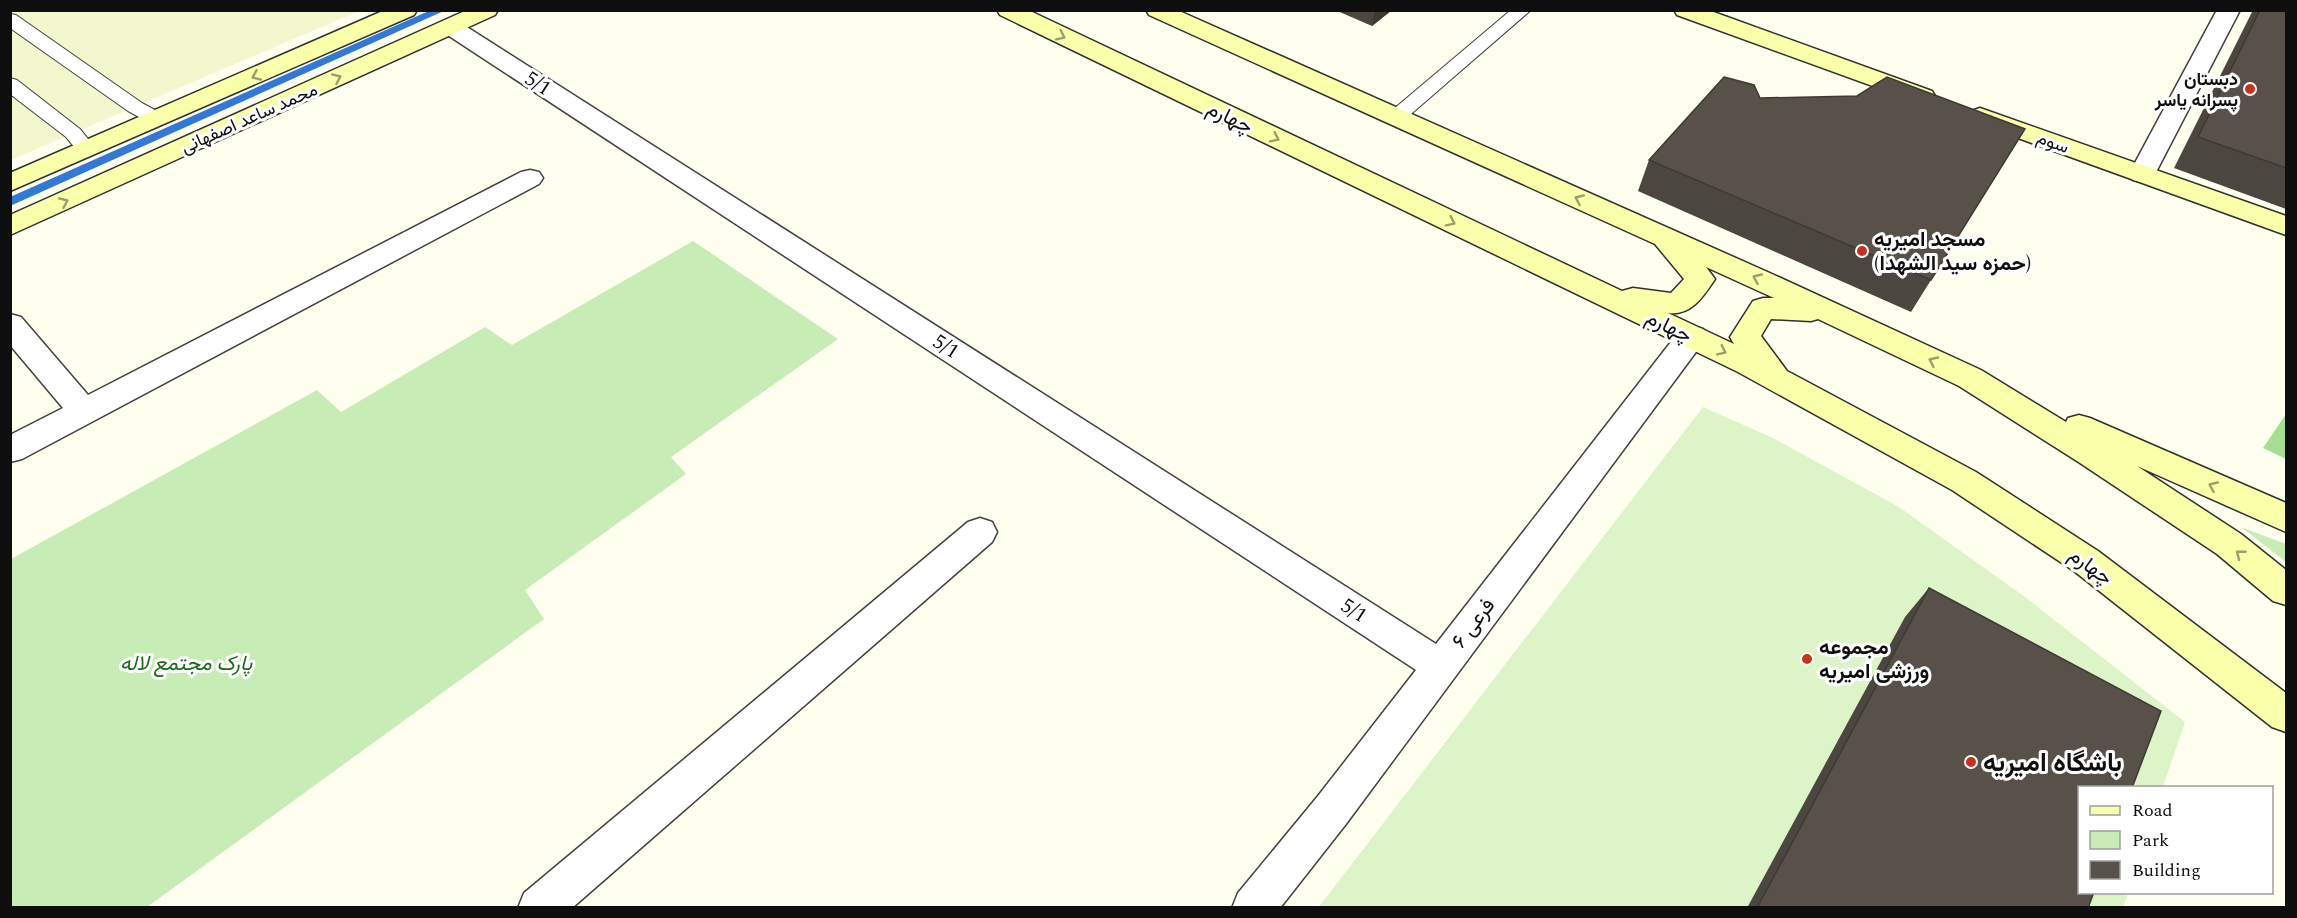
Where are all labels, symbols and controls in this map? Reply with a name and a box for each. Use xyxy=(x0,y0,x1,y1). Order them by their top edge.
one-way arrow xyxy=(1054,28,1065,40)
street label: 5/1 xyxy=(518,63,557,104)
place label: دبستان پسرانه یاسر xyxy=(2154,66,2238,114)
one-way arrow xyxy=(252,69,263,81)
one-way arrow xyxy=(331,73,342,85)
street label: محمد ساعد اصفهانی xyxy=(176,76,322,161)
marker: دبستان پسرانه یاسر xyxy=(2243,82,2257,96)
street label: چهارم xyxy=(1201,93,1258,143)
street label: سوم xyxy=(2033,124,2073,161)
one-way arrow xyxy=(1268,130,1279,142)
one-way arrow xyxy=(1574,194,1585,206)
one-way arrow xyxy=(57,197,68,209)
one-way arrow xyxy=(1444,214,1455,226)
place label: مسجد امیریه (حمزه سید الشهدا) xyxy=(1874,224,2031,280)
marker: مسجد امیریه (حمزه سید الشهدا) xyxy=(1855,244,1869,258)
one-way arrow xyxy=(1752,273,1763,285)
street label: چهارم xyxy=(1640,302,1697,352)
street label: 5/1 xyxy=(926,326,965,367)
one-way arrow xyxy=(1715,343,1726,355)
one-way arrow xyxy=(1929,357,1940,369)
one-way arrow xyxy=(2209,481,2220,493)
street label: چهارم xyxy=(2062,540,2119,594)
one-way arrow xyxy=(2236,550,2247,561)
street label: 5/1 xyxy=(1334,590,1373,631)
street label: فرعی ۶ xyxy=(1444,592,1503,656)
place label: مجموعه ورزشی امیریه xyxy=(1819,632,1929,688)
park label: پارک مجتمع لاله xyxy=(120,648,253,680)
marker: مجموعه ورزشی امیریه xyxy=(1800,652,1814,666)
place label: باشگاه امیریه xyxy=(1983,743,2122,783)
marker: باشگاه امیریه xyxy=(1964,755,1978,769)
legend xyxy=(2078,786,2273,894)
text: Road xyxy=(2132,797,2173,824)
text: Park xyxy=(2132,827,2169,854)
text: Building xyxy=(2132,857,2201,884)

